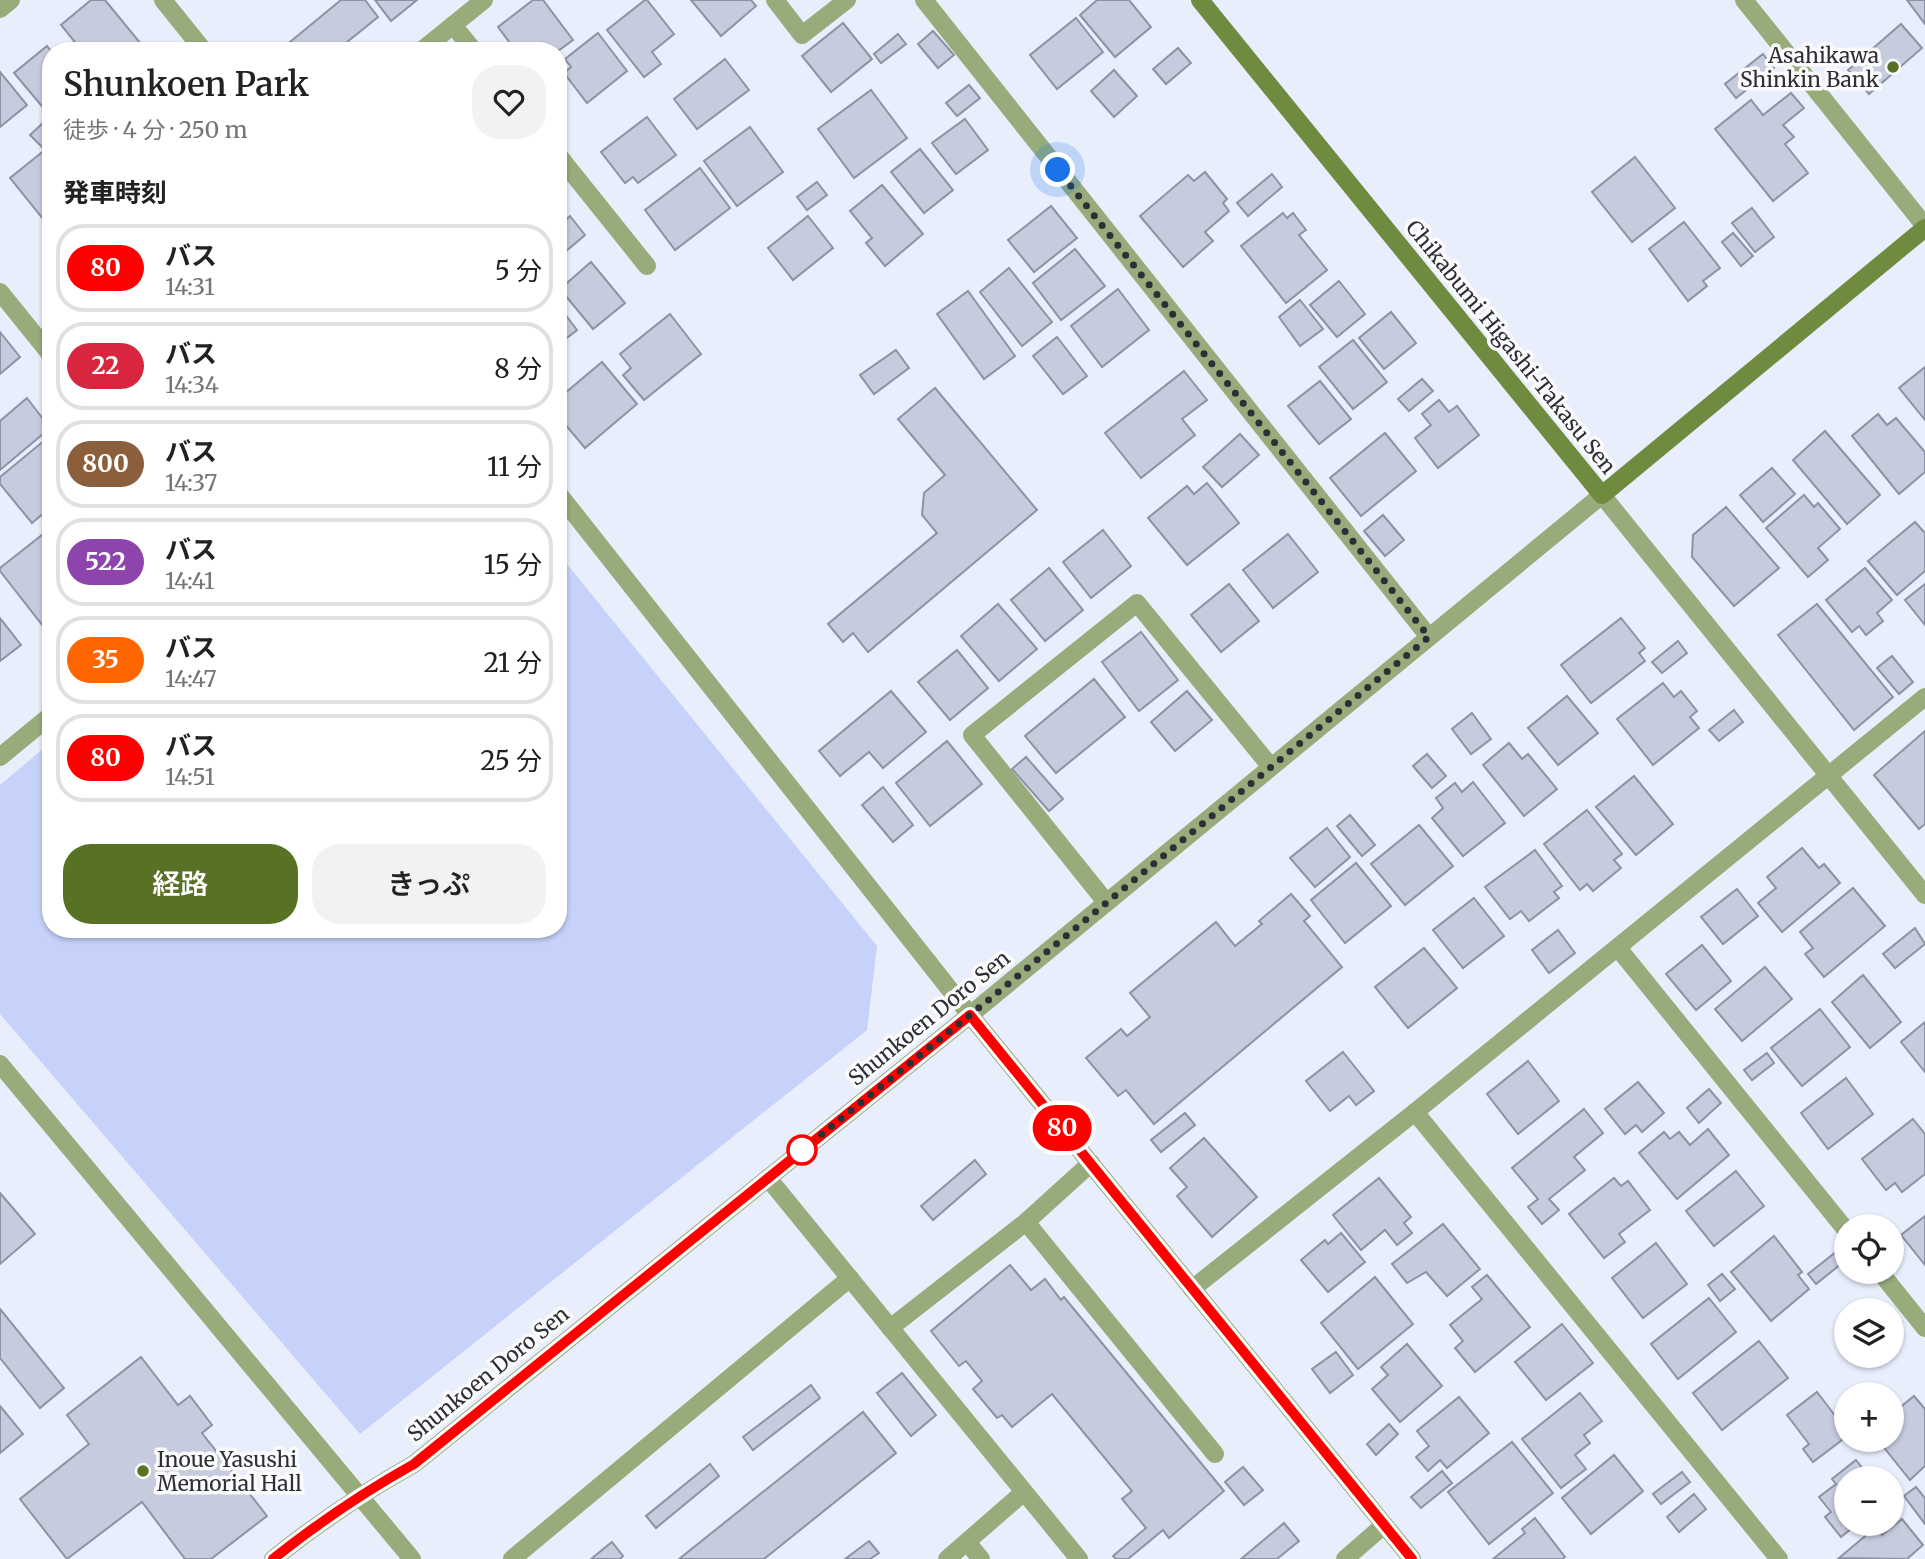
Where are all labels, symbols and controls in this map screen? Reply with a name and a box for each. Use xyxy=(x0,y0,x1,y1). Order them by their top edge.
place label: Asahikawa Shinkin Bank xyxy=(1740,42,1880,93)
marker: Asahikawa Shinkin Bank xyxy=(1885,59,1901,75)
text: Shunkoen Park xyxy=(63,64,309,105)
button: heart xyxy=(472,65,546,139)
text: 徒歩 · 4 分 · 250 m xyxy=(63,115,248,144)
your location xyxy=(1040,152,1075,187)
text: 発車時刻 xyxy=(63,176,167,209)
street label: Chikabumi Higashi-Takasu Sen xyxy=(1400,215,1622,480)
text: バス xyxy=(165,239,217,272)
text: 80 xyxy=(90,252,121,283)
text: 5 分 xyxy=(495,254,542,287)
text: 14:31 xyxy=(165,272,215,301)
text: バス xyxy=(165,337,217,370)
text: 22 xyxy=(92,350,119,381)
text: 8 分 xyxy=(494,352,542,385)
text: 14:34 xyxy=(165,370,219,399)
text: バス xyxy=(165,435,217,468)
text: 800 xyxy=(82,448,129,479)
text: 11 分 xyxy=(487,450,542,483)
text: 14:37 xyxy=(165,468,217,497)
text: バス xyxy=(165,533,217,566)
text: 522 xyxy=(85,546,126,577)
text: 15 分 xyxy=(484,548,542,581)
text: 14:41 xyxy=(165,566,215,595)
text: バス xyxy=(165,631,217,664)
text: 35 xyxy=(92,644,119,675)
text: 21 分 xyxy=(483,646,542,679)
text: 14:47 xyxy=(165,664,217,693)
text: バス xyxy=(165,729,217,762)
text: 80 xyxy=(90,742,121,773)
text: 25 分 xyxy=(480,744,542,777)
text: 14:51 xyxy=(165,762,215,791)
button: 経路 xyxy=(63,844,298,924)
button: きっぷ xyxy=(312,844,546,924)
street label: Shunkoen Doro Sen xyxy=(843,944,1015,1092)
line badge: 80 xyxy=(1030,1105,1094,1151)
text: 80 xyxy=(1047,1112,1077,1143)
unlabelled marker xyxy=(787,1135,817,1165)
map controls xyxy=(1834,1214,1904,1536)
button: locate xyxy=(1834,1214,1904,1284)
button: layers xyxy=(1834,1298,1904,1368)
street label: Shunkoen Doro Sen xyxy=(402,1300,574,1448)
button: + xyxy=(1834,1382,1904,1452)
place label: Inoue Yasushi Memorial Hall xyxy=(157,1446,302,1497)
marker: Inoue Yasushi Memorial Hall xyxy=(135,1463,151,1479)
button: − xyxy=(1834,1466,1904,1536)

